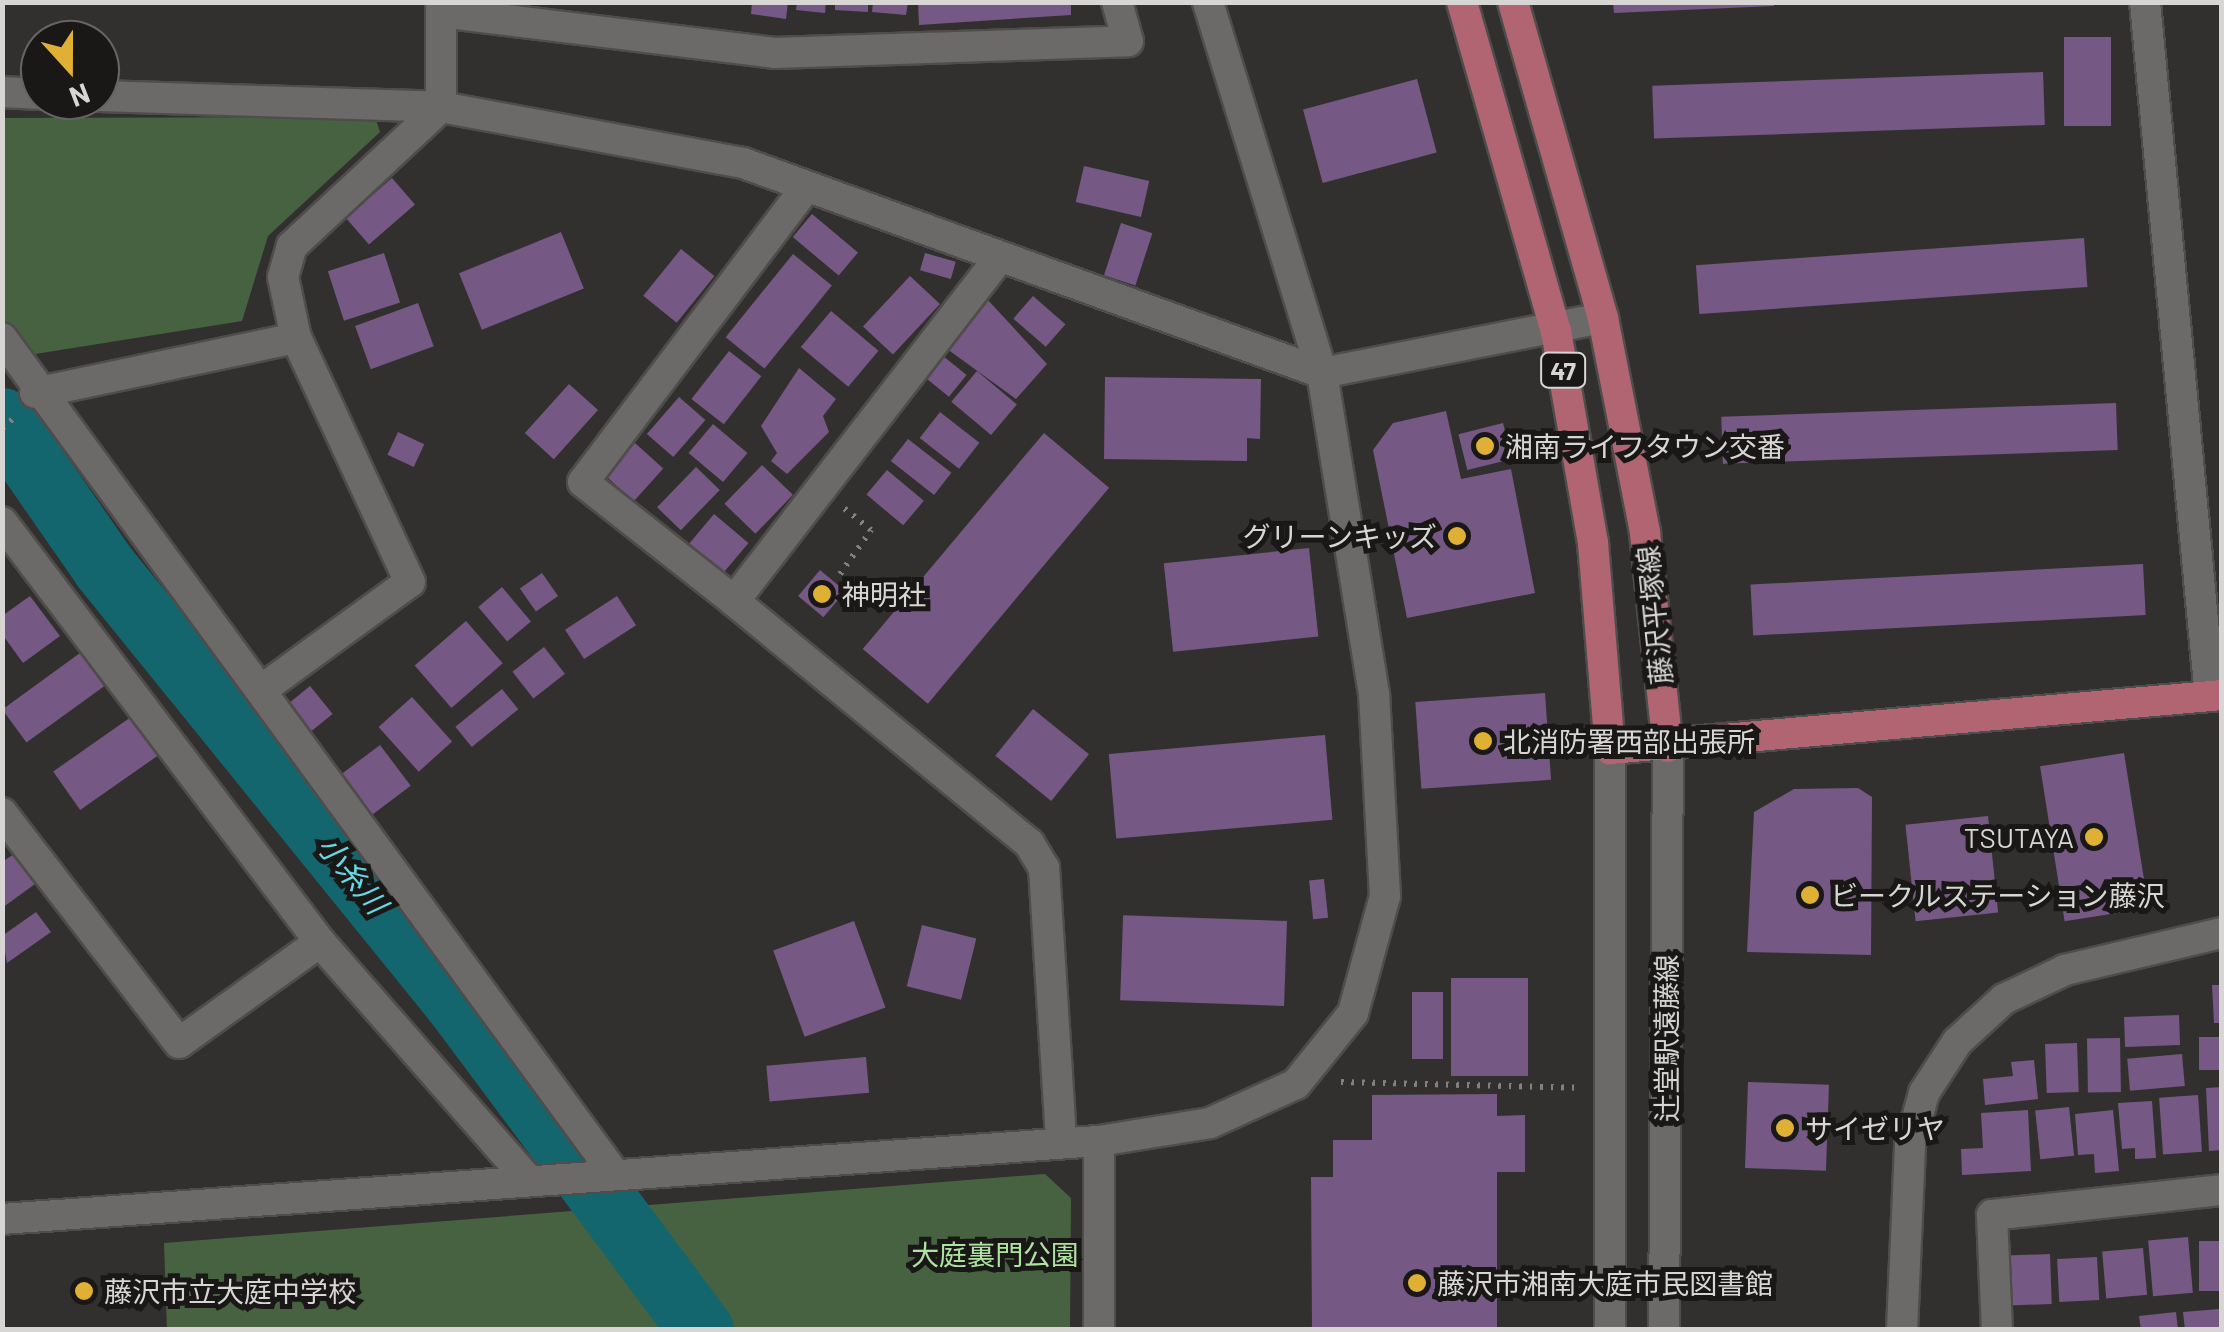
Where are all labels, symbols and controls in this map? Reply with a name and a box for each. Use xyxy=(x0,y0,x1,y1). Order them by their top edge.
north arrow xyxy=(20,20,120,120)
text: N xyxy=(65,77,95,115)
road number: 47 xyxy=(1538,350,1588,390)
place label: 湘南ライフタウン交番 xyxy=(1505,429,1785,463)
marker: 湘南ライフタウン交番 xyxy=(1474,435,1496,457)
place label: グリーンキッズ xyxy=(1241,519,1437,553)
marker: グリーンキッズ xyxy=(1446,525,1468,547)
street label: 藤沢平塚線 xyxy=(1630,544,1678,686)
place label: 神明社 xyxy=(842,577,926,611)
marker: 神明社 xyxy=(811,583,833,605)
place label: 北消防署西部出張所 xyxy=(1503,724,1755,758)
marker: 北消防署西部出張所 xyxy=(1472,730,1494,752)
place label: TSUTAYA xyxy=(1964,820,2074,854)
marker: TSUTAYA xyxy=(2083,826,2105,848)
water label: 小糸川 xyxy=(311,828,395,920)
place label: ビークルステーション藤沢 xyxy=(1830,878,2166,912)
marker: ビークルステーション藤沢 xyxy=(1799,884,1821,906)
street label: 辻堂駅遠藤線 xyxy=(1649,954,1683,1122)
place label: サイゼリヤ xyxy=(1805,1111,1945,1145)
marker: サイゼリヤ xyxy=(1774,1117,1796,1139)
park label: 大庭裏門公園 xyxy=(911,1237,1079,1271)
place label: 藤沢市湘南大庭市民図書館 xyxy=(1437,1266,1773,1300)
marker: 藤沢市湘南大庭市民図書館 xyxy=(1406,1272,1428,1294)
place label: 藤沢市立大庭中学校 xyxy=(104,1274,356,1308)
marker: 藤沢市立大庭中学校 xyxy=(73,1280,95,1302)

